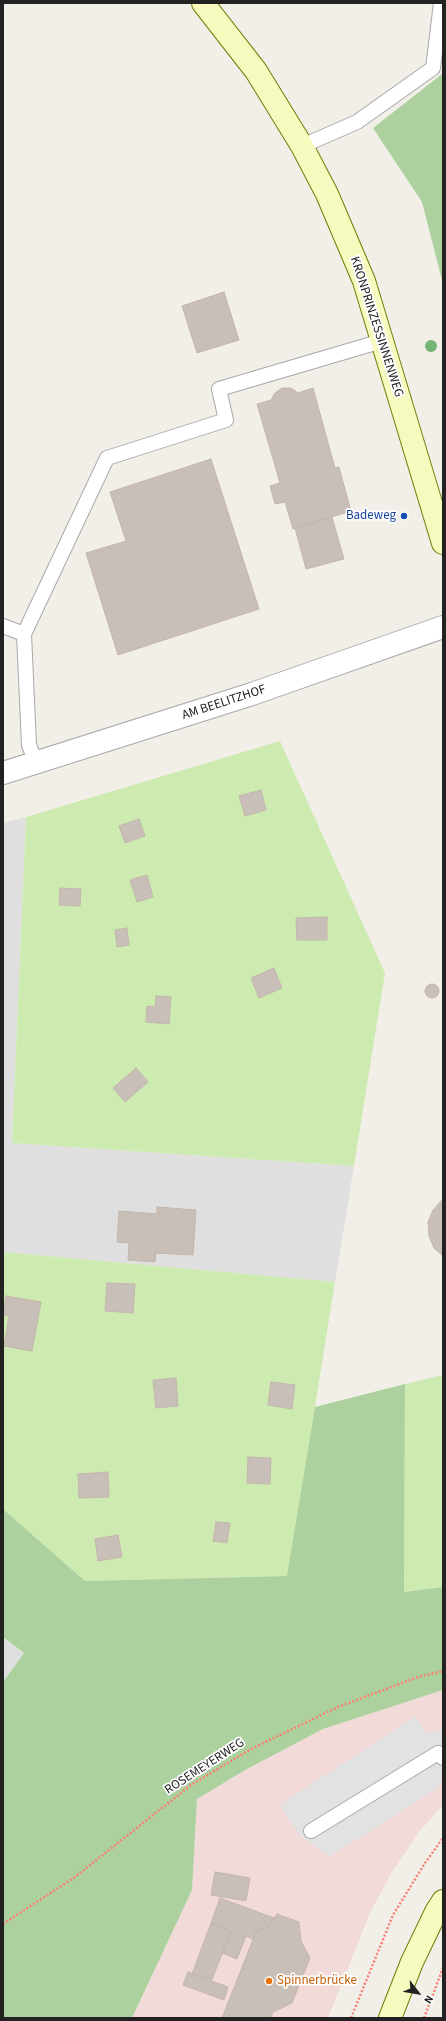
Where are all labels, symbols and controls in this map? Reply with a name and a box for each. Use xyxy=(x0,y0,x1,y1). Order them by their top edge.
street label: KRONPRINZESSINNENWEG xyxy=(346,255,406,399)
place label: Badeweg xyxy=(346,508,396,524)
marker: Badeweg xyxy=(399,511,409,521)
street label: AM BEELITZHOF xyxy=(180,682,268,724)
street label: ROSEMEYERWEG xyxy=(162,1735,248,1799)
place label: Spinnerbrücke xyxy=(277,1973,357,1989)
north arrow xyxy=(398,1973,438,2013)
marker: Spinnerbrücke xyxy=(264,1976,274,1986)
text: N xyxy=(420,1992,437,2006)

